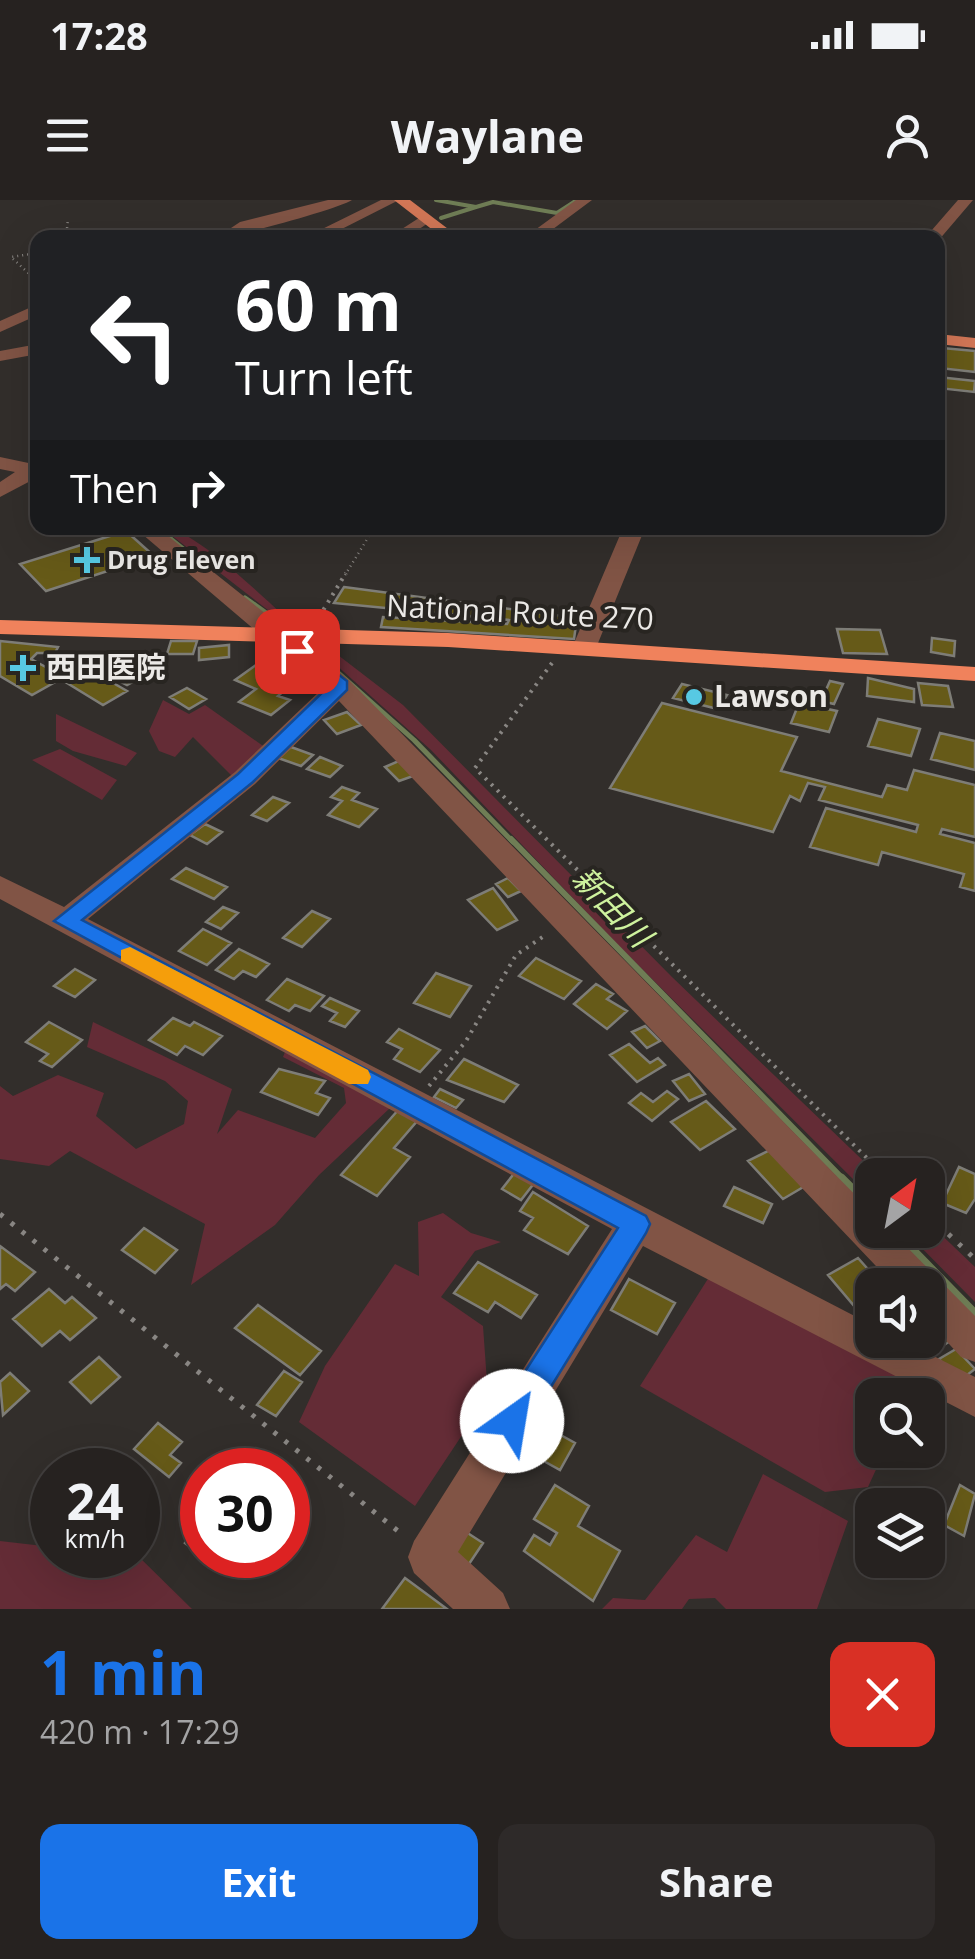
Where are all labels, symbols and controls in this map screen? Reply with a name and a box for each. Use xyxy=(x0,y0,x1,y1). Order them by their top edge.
text: 17:28 xyxy=(50,9,148,61)
text: Waylane xyxy=(391,105,584,166)
icon: menu xyxy=(40,108,95,163)
icon: person xyxy=(880,108,935,163)
text: 60 m xyxy=(235,256,402,352)
icon: left xyxy=(70,270,200,400)
text: Turn left xyxy=(235,347,413,408)
icon: right xyxy=(179,460,234,515)
text: Then xyxy=(70,462,159,514)
place label: Drug Eleven xyxy=(107,542,256,576)
marker: Drug Eleven xyxy=(76,549,98,571)
street label: National Route 270 xyxy=(385,584,655,639)
pin xyxy=(255,609,340,694)
icon: arrive xyxy=(270,624,325,679)
place label: 西田医院 xyxy=(46,646,166,687)
marker: 西田医院 xyxy=(10,655,36,681)
place label: Lawson xyxy=(714,675,828,716)
marker: Lawson xyxy=(683,686,705,708)
water label: 新田川 xyxy=(564,856,664,958)
north arrow xyxy=(855,1158,945,1248)
map controls xyxy=(855,1158,945,1578)
button: sound xyxy=(855,1268,945,1358)
position arrow xyxy=(460,1369,564,1473)
button: search xyxy=(855,1378,945,1468)
speed limit sign: 30 xyxy=(180,1448,310,1578)
text: 24 xyxy=(66,1467,124,1535)
button: layers xyxy=(855,1488,945,1578)
text: km/h xyxy=(65,1521,125,1555)
text: 1 min xyxy=(40,1631,207,1713)
button: close xyxy=(830,1642,935,1747)
text: 420 m · 17:29 xyxy=(40,1710,239,1753)
button: Exit xyxy=(40,1824,478,1939)
button: Share xyxy=(498,1824,935,1939)

